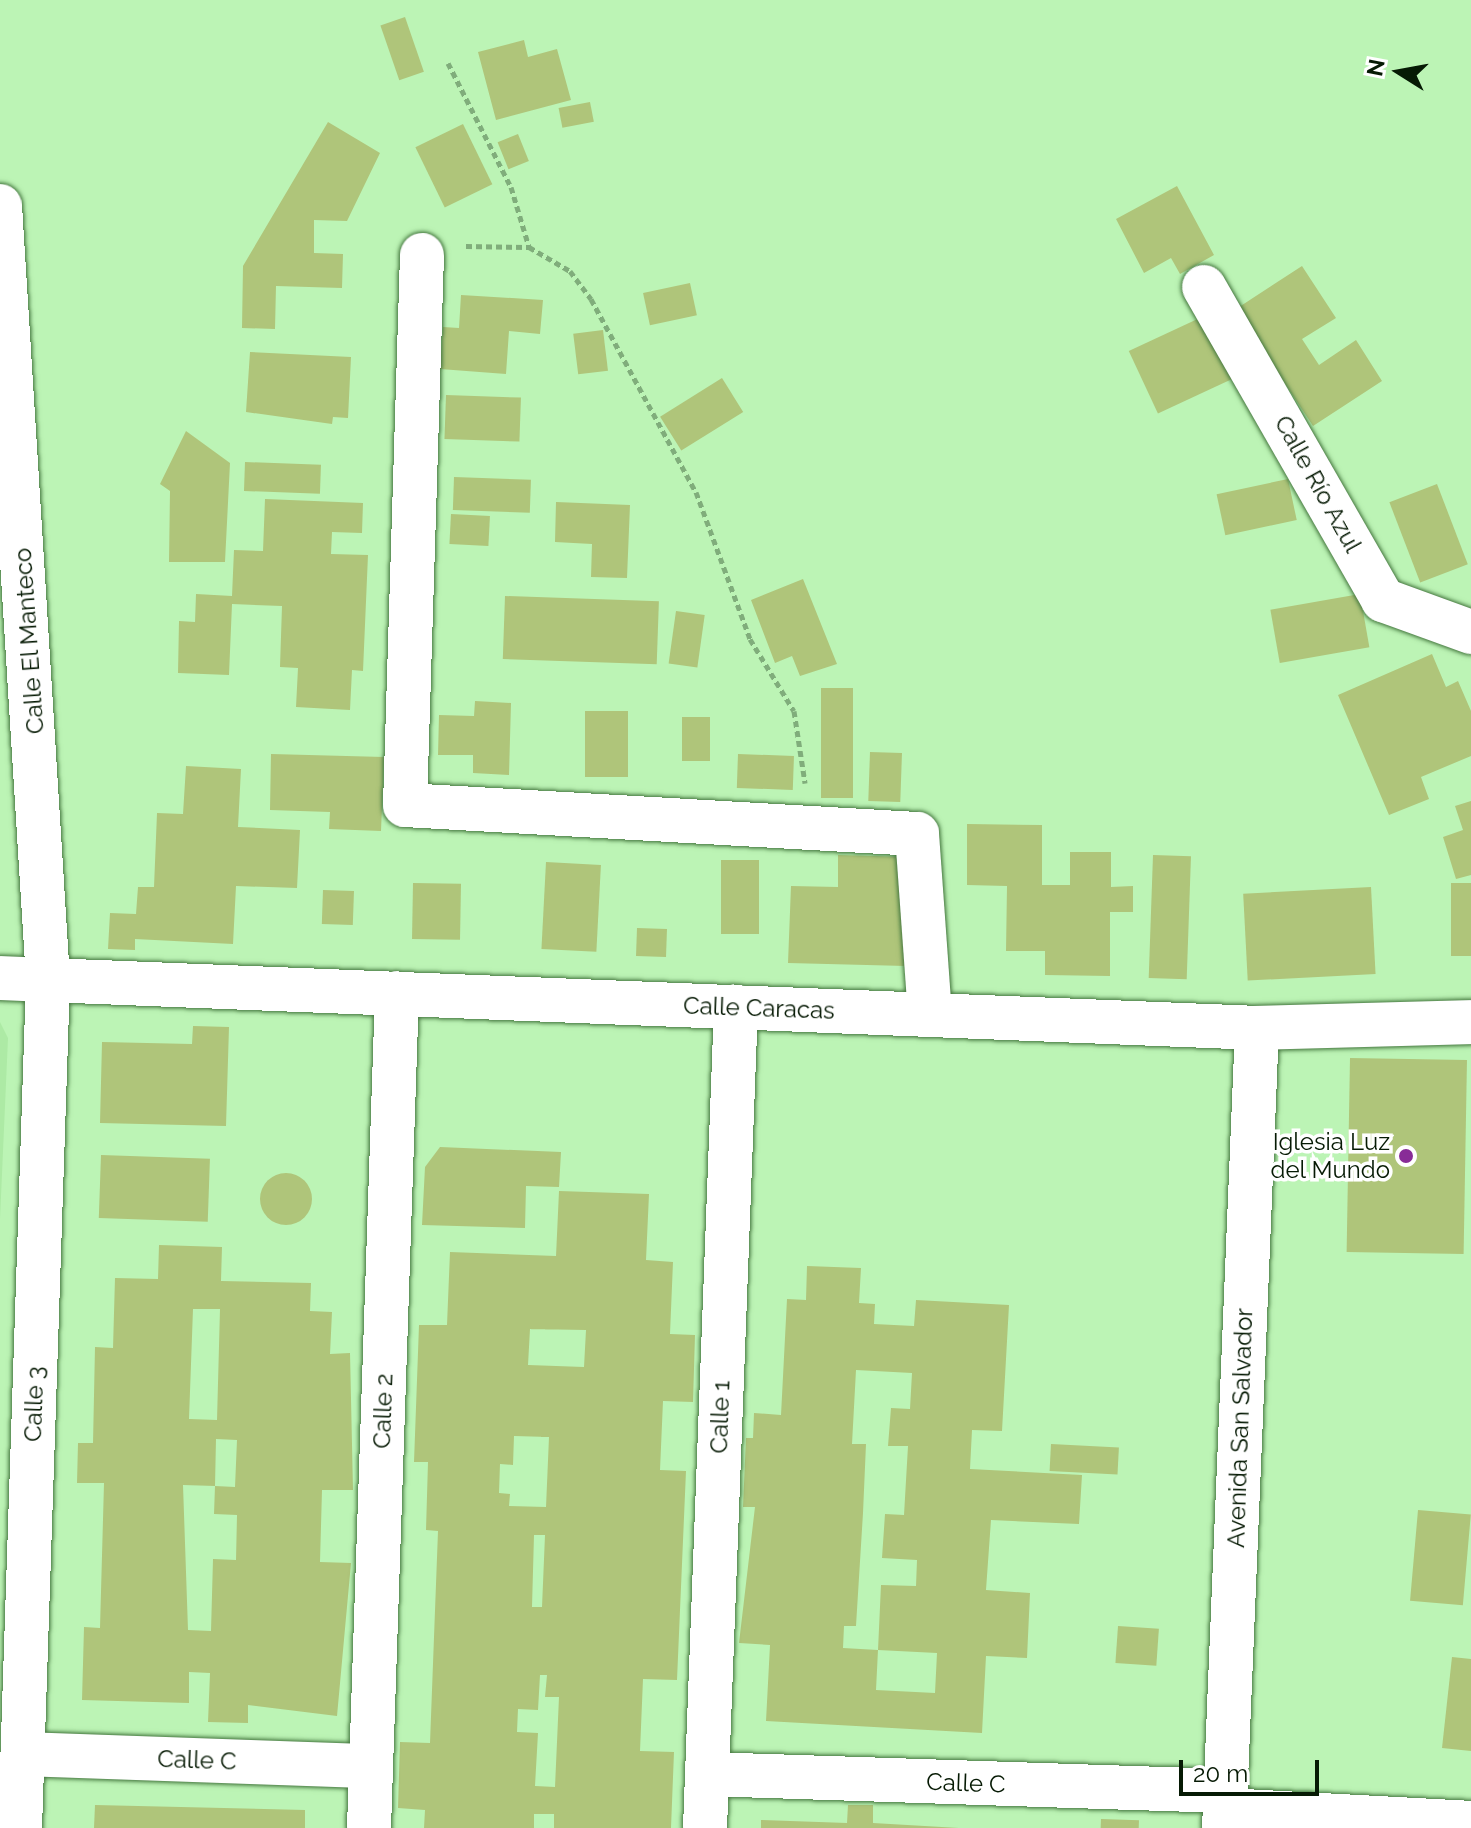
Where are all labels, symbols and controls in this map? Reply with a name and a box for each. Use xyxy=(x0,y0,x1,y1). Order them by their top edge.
north arrow xyxy=(1359,32,1439,112)
text: N xyxy=(1361,57,1390,78)
street label: Calle Río Azul xyxy=(1268,410,1368,558)
street label: Calle El Manteco xyxy=(8,547,50,735)
street label: Calle Caracas xyxy=(683,991,835,1025)
place label: Iglesia Luz del Mundo xyxy=(1270,1128,1390,1184)
marker: Iglesia Luz del Mundo xyxy=(1397,1147,1415,1165)
street label: Avenida San Salvador xyxy=(1221,1308,1259,1548)
street label: Calle 3 xyxy=(18,1366,50,1442)
street label: Calle 2 xyxy=(367,1373,399,1449)
street label: Calle 1 xyxy=(704,1380,736,1454)
street label: Calle C xyxy=(157,1744,237,1776)
scale bar xyxy=(1183,1744,1323,1794)
text: 20 m xyxy=(1193,1759,1248,1788)
street label: Calle C xyxy=(926,1767,1006,1799)

